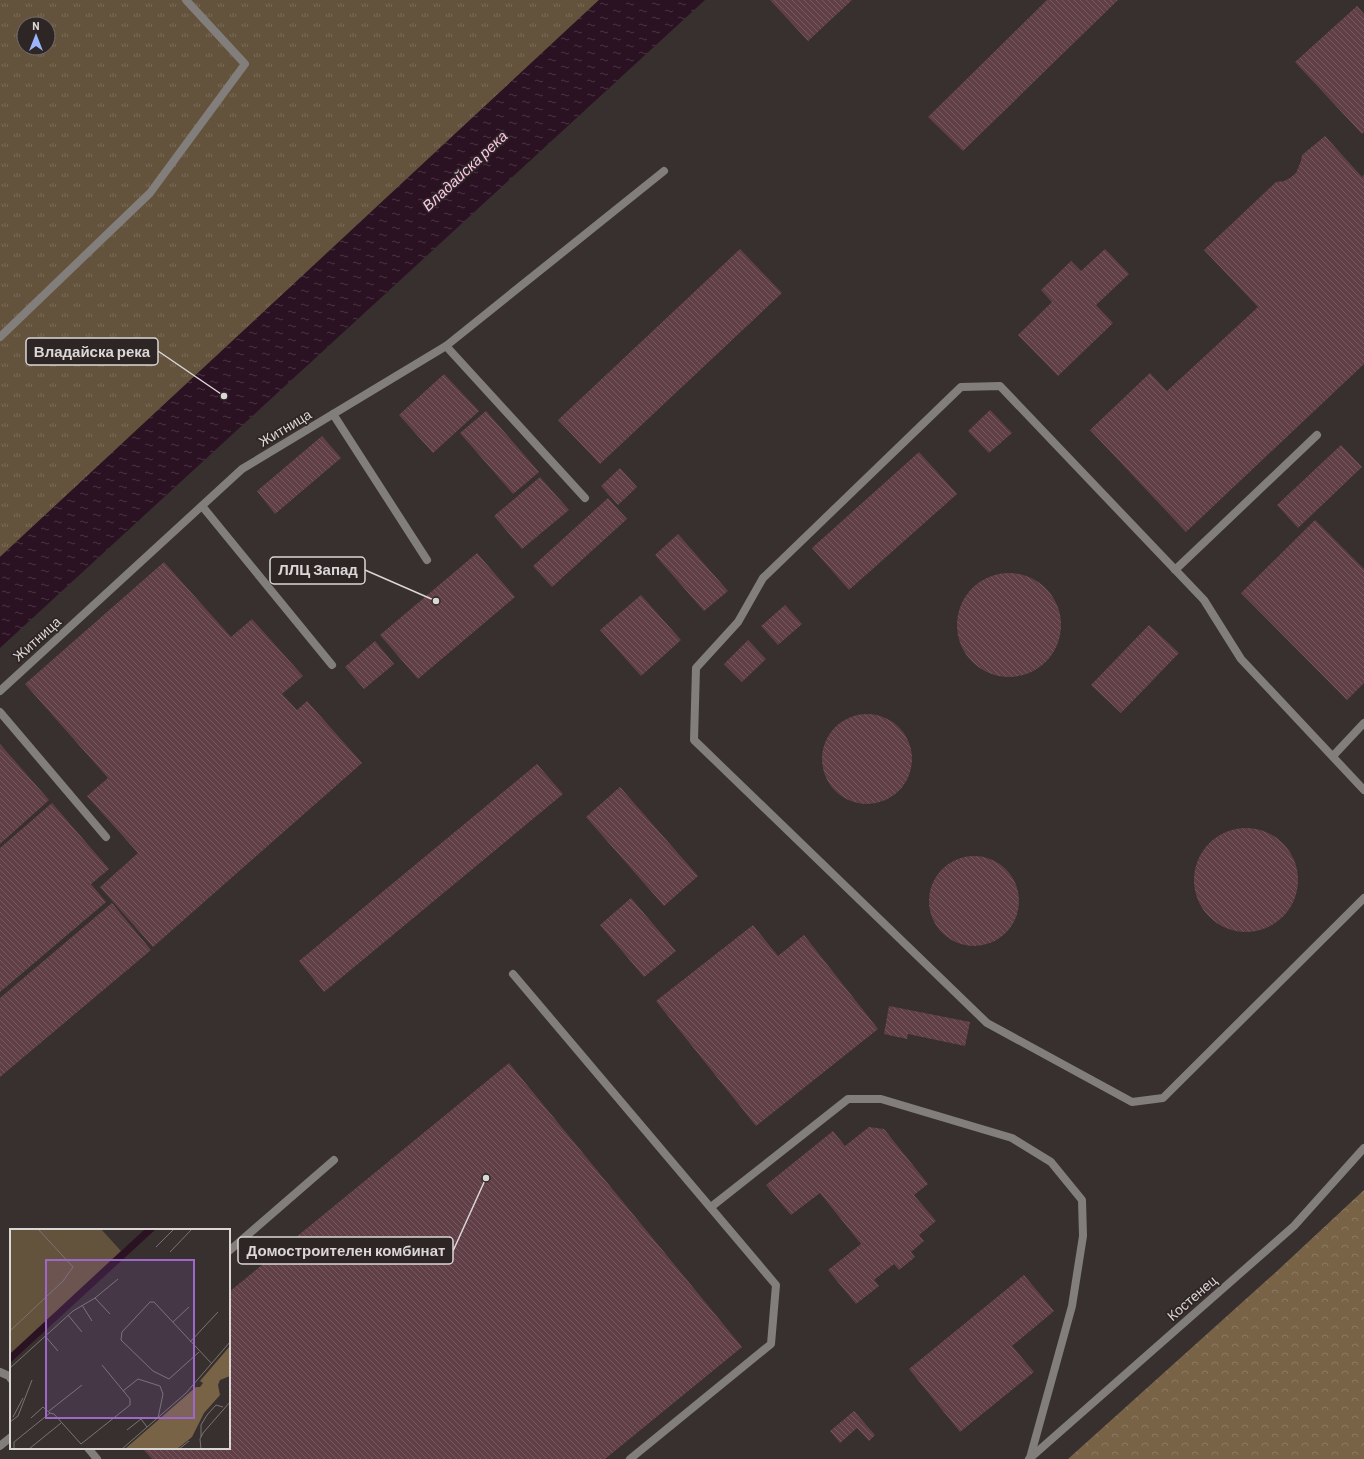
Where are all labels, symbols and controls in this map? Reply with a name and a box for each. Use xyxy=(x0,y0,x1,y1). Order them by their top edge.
north arrow xyxy=(16,16,56,56)
text: N xyxy=(32,19,40,32)
water label: Владайска река xyxy=(418,126,511,214)
callout: Владайска река xyxy=(26,338,158,365)
text: Владайска река xyxy=(34,342,151,360)
street label: Житница xyxy=(255,405,314,450)
callout: ЛЛЦ Запад xyxy=(270,557,365,584)
text: ЛЛЦ Запад xyxy=(278,560,358,578)
street label: Житница xyxy=(9,613,64,665)
inset map xyxy=(10,1229,230,1449)
callout: Домостроителен комбинат xyxy=(238,1237,453,1264)
text: Домостроителен комбинат xyxy=(247,1241,445,1259)
street label: Костенец xyxy=(1163,1271,1220,1324)

